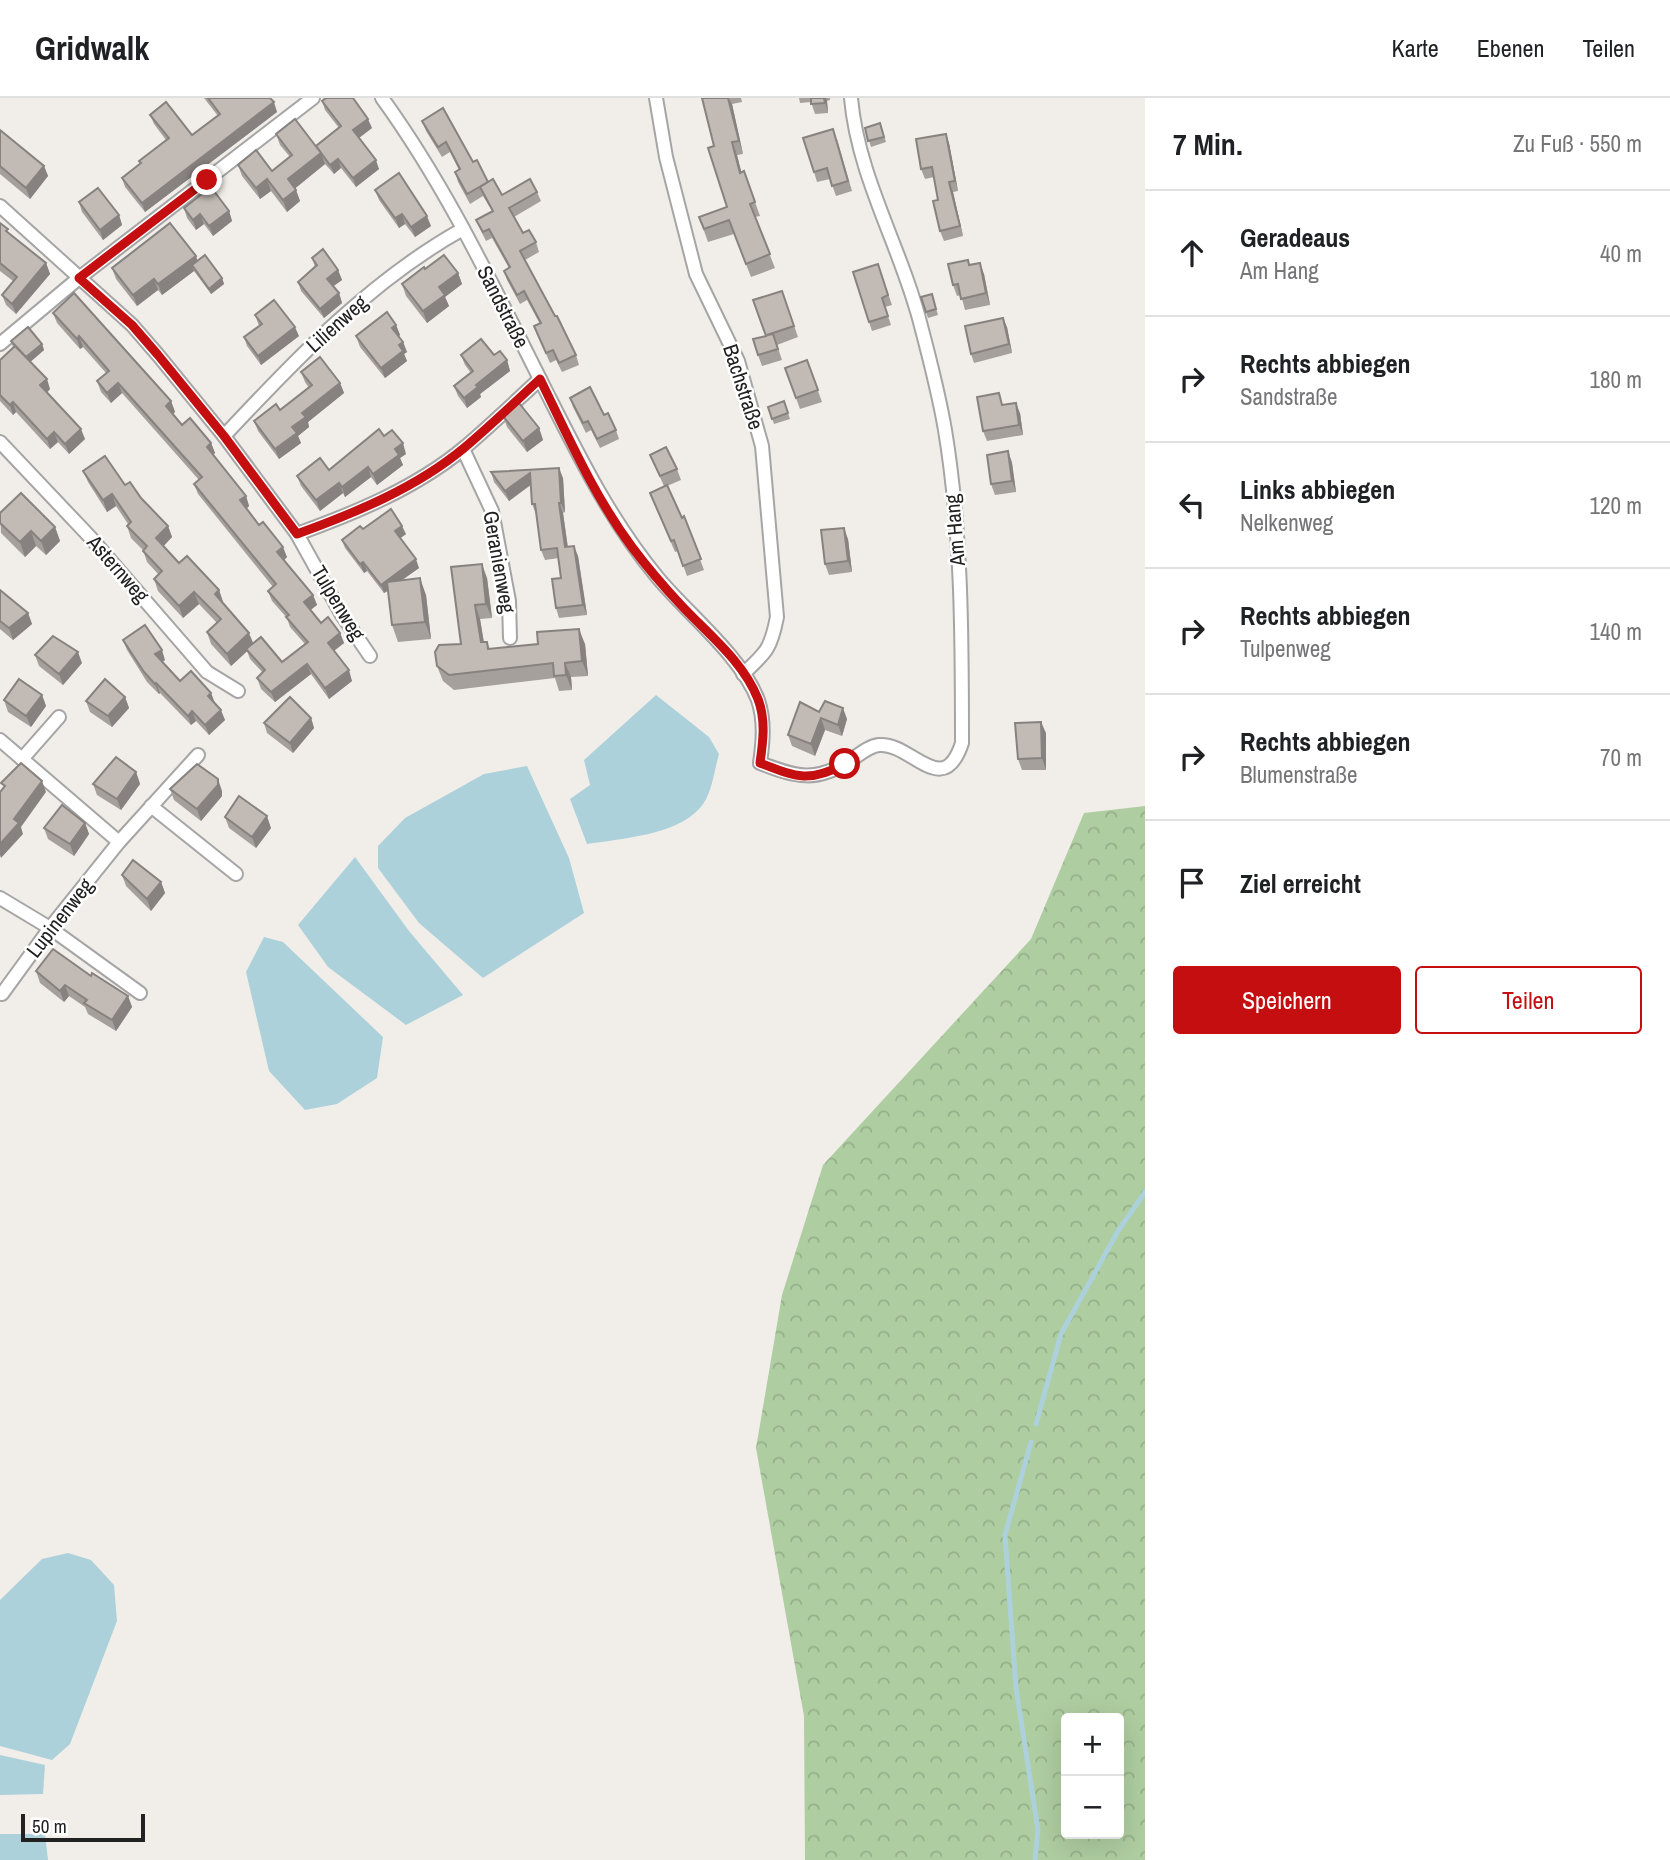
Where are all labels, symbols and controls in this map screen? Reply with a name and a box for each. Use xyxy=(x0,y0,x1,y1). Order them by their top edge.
text: Gridwalk xyxy=(35,26,149,70)
text: Karte xyxy=(1392,32,1439,64)
text: Ebenen xyxy=(1477,32,1544,64)
text: Teilen xyxy=(1582,32,1635,64)
text: 7 Min. xyxy=(1173,124,1243,164)
text: Zu Fuß · 550 m xyxy=(1513,128,1642,159)
route end xyxy=(191,164,222,195)
text: Geradeaus xyxy=(1240,220,1350,255)
icon: ahead xyxy=(1173,234,1211,272)
text: 40 m xyxy=(1600,238,1642,269)
text: Am Hang xyxy=(1240,255,1319,286)
street label: Sandstraße xyxy=(470,261,537,353)
street label: Lilienweg xyxy=(300,288,374,359)
street label: Bachstraße xyxy=(716,340,771,433)
text: Rechts abbiegen xyxy=(1240,346,1411,381)
icon: right xyxy=(1173,360,1211,398)
text: 180 m xyxy=(1590,364,1642,395)
text: Sandstraße xyxy=(1240,381,1338,412)
text: Links abbiegen xyxy=(1240,472,1395,507)
icon: left xyxy=(1173,486,1211,524)
text: 120 m xyxy=(1590,490,1642,521)
street label: Am Hang xyxy=(937,493,972,568)
text: Nelkenweg xyxy=(1240,507,1333,538)
street label: Geranienweg xyxy=(476,508,523,616)
street label: Asternweg xyxy=(80,528,156,609)
street label: Tulpenweg xyxy=(305,560,372,646)
text: Rechts abbiegen xyxy=(1240,598,1411,633)
icon: right xyxy=(1173,612,1211,650)
text: 140 m xyxy=(1590,616,1642,647)
text: Tulpenweg xyxy=(1240,633,1331,664)
text: Rechts abbiegen xyxy=(1240,724,1411,759)
icon: right xyxy=(1173,738,1211,776)
text: 70 m xyxy=(1600,742,1642,773)
route start xyxy=(829,748,860,779)
text: Blumenstraße xyxy=(1240,759,1357,790)
icon: arrive xyxy=(1173,864,1211,902)
text: Ziel erreicht xyxy=(1240,866,1361,901)
street label: Lupinenweg xyxy=(19,871,100,964)
button: Speichern xyxy=(1173,966,1401,1034)
button: Teilen xyxy=(1415,966,1642,1034)
map controls xyxy=(1061,1713,1124,1839)
button: + xyxy=(1061,1713,1124,1776)
button: − xyxy=(1061,1776,1124,1839)
scale bar xyxy=(21,1811,145,1843)
text: 50 m xyxy=(32,1813,67,1839)

